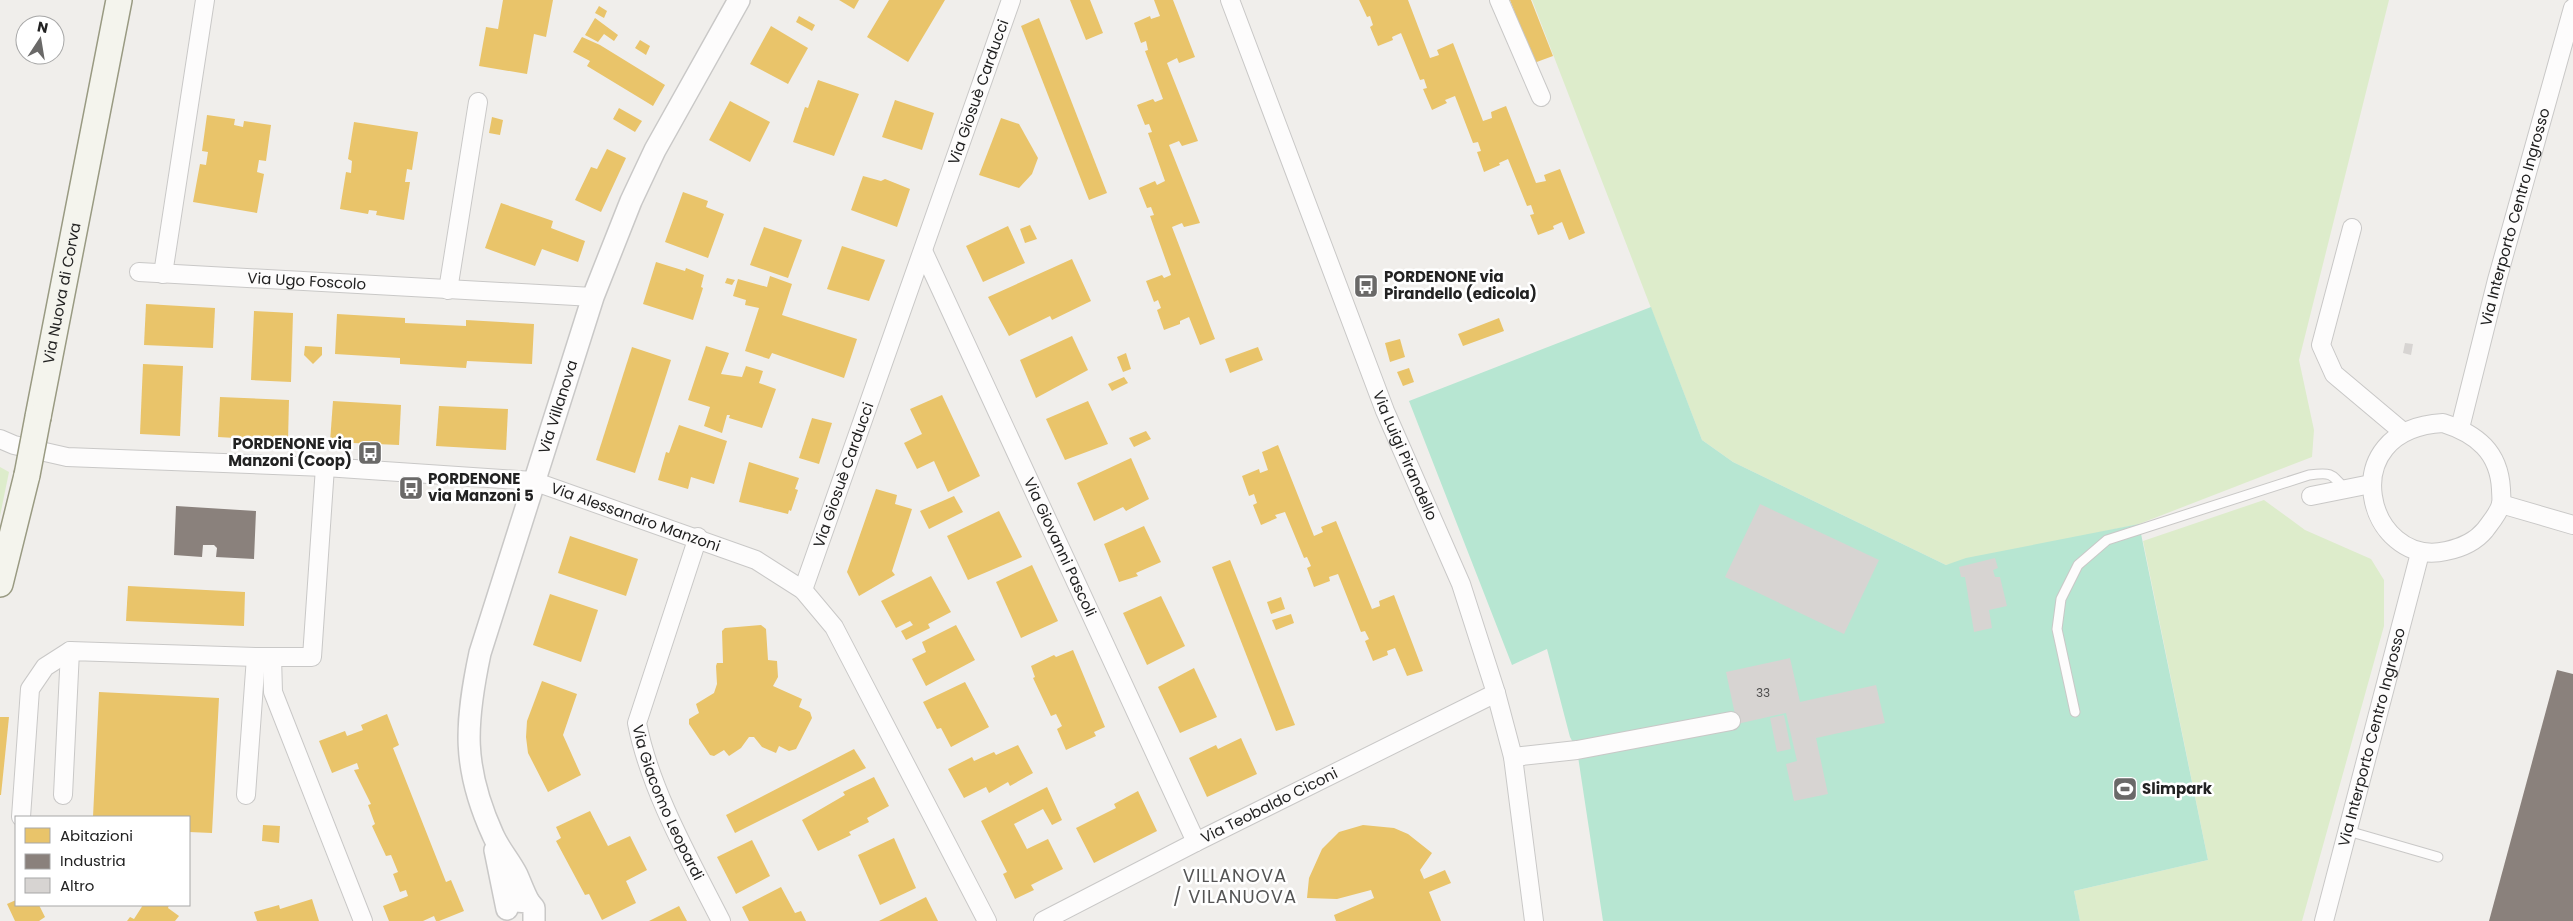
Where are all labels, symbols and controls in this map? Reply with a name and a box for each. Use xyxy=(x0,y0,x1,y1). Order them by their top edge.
north arrow xyxy=(15,15,65,65)
text: N xyxy=(35,16,50,38)
street label: Via Giosuè Carducci xyxy=(943,16,1013,167)
street label: Via Interporto Centro Ingrosso xyxy=(2475,105,2555,328)
street label: Via Nuova di Corva xyxy=(38,221,86,366)
place label: PORDENONE via Pirandello (edicola) xyxy=(1384,266,1537,304)
street label: Via Ugo Foscolo xyxy=(247,267,367,294)
bus stop icon: PORDENONE via Pirandello (edicola) xyxy=(1353,273,1379,299)
street label: Via Villanova xyxy=(533,357,582,456)
street label: Via Luigi Pirandello xyxy=(1368,387,1443,524)
street label: Via Giosuè Carducci xyxy=(808,399,878,550)
place label: PORDENONE via Manzoni (Coop) xyxy=(228,433,352,471)
bus stop icon: PORDENONE via Manzoni (Coop) xyxy=(357,440,383,466)
place label: PORDENONE via Manzoni 5 xyxy=(428,468,534,506)
street label: Via Giovanni Pascoli xyxy=(1019,474,1102,620)
bus stop icon: PORDENONE via Manzoni 5 xyxy=(398,475,424,501)
street label: Via Alessandro Manzoni xyxy=(548,477,723,557)
street label: Via Interporto Centro Ingrosso xyxy=(2333,625,2410,849)
house number: 33 xyxy=(1756,684,1770,701)
street label: Via Giacomo Leopardi xyxy=(628,723,709,884)
street label: Via Teobaldo Ciconi xyxy=(1197,762,1341,848)
sports icon: Slimpark xyxy=(2112,776,2138,802)
place label: Slimpark xyxy=(2142,778,2213,799)
legend xyxy=(15,816,190,906)
text: Abitazioni xyxy=(60,825,133,846)
text: Industria xyxy=(60,850,126,871)
district label: VILLANOVA / VILANUOVA xyxy=(1173,863,1297,909)
text: Altro xyxy=(60,875,94,896)

